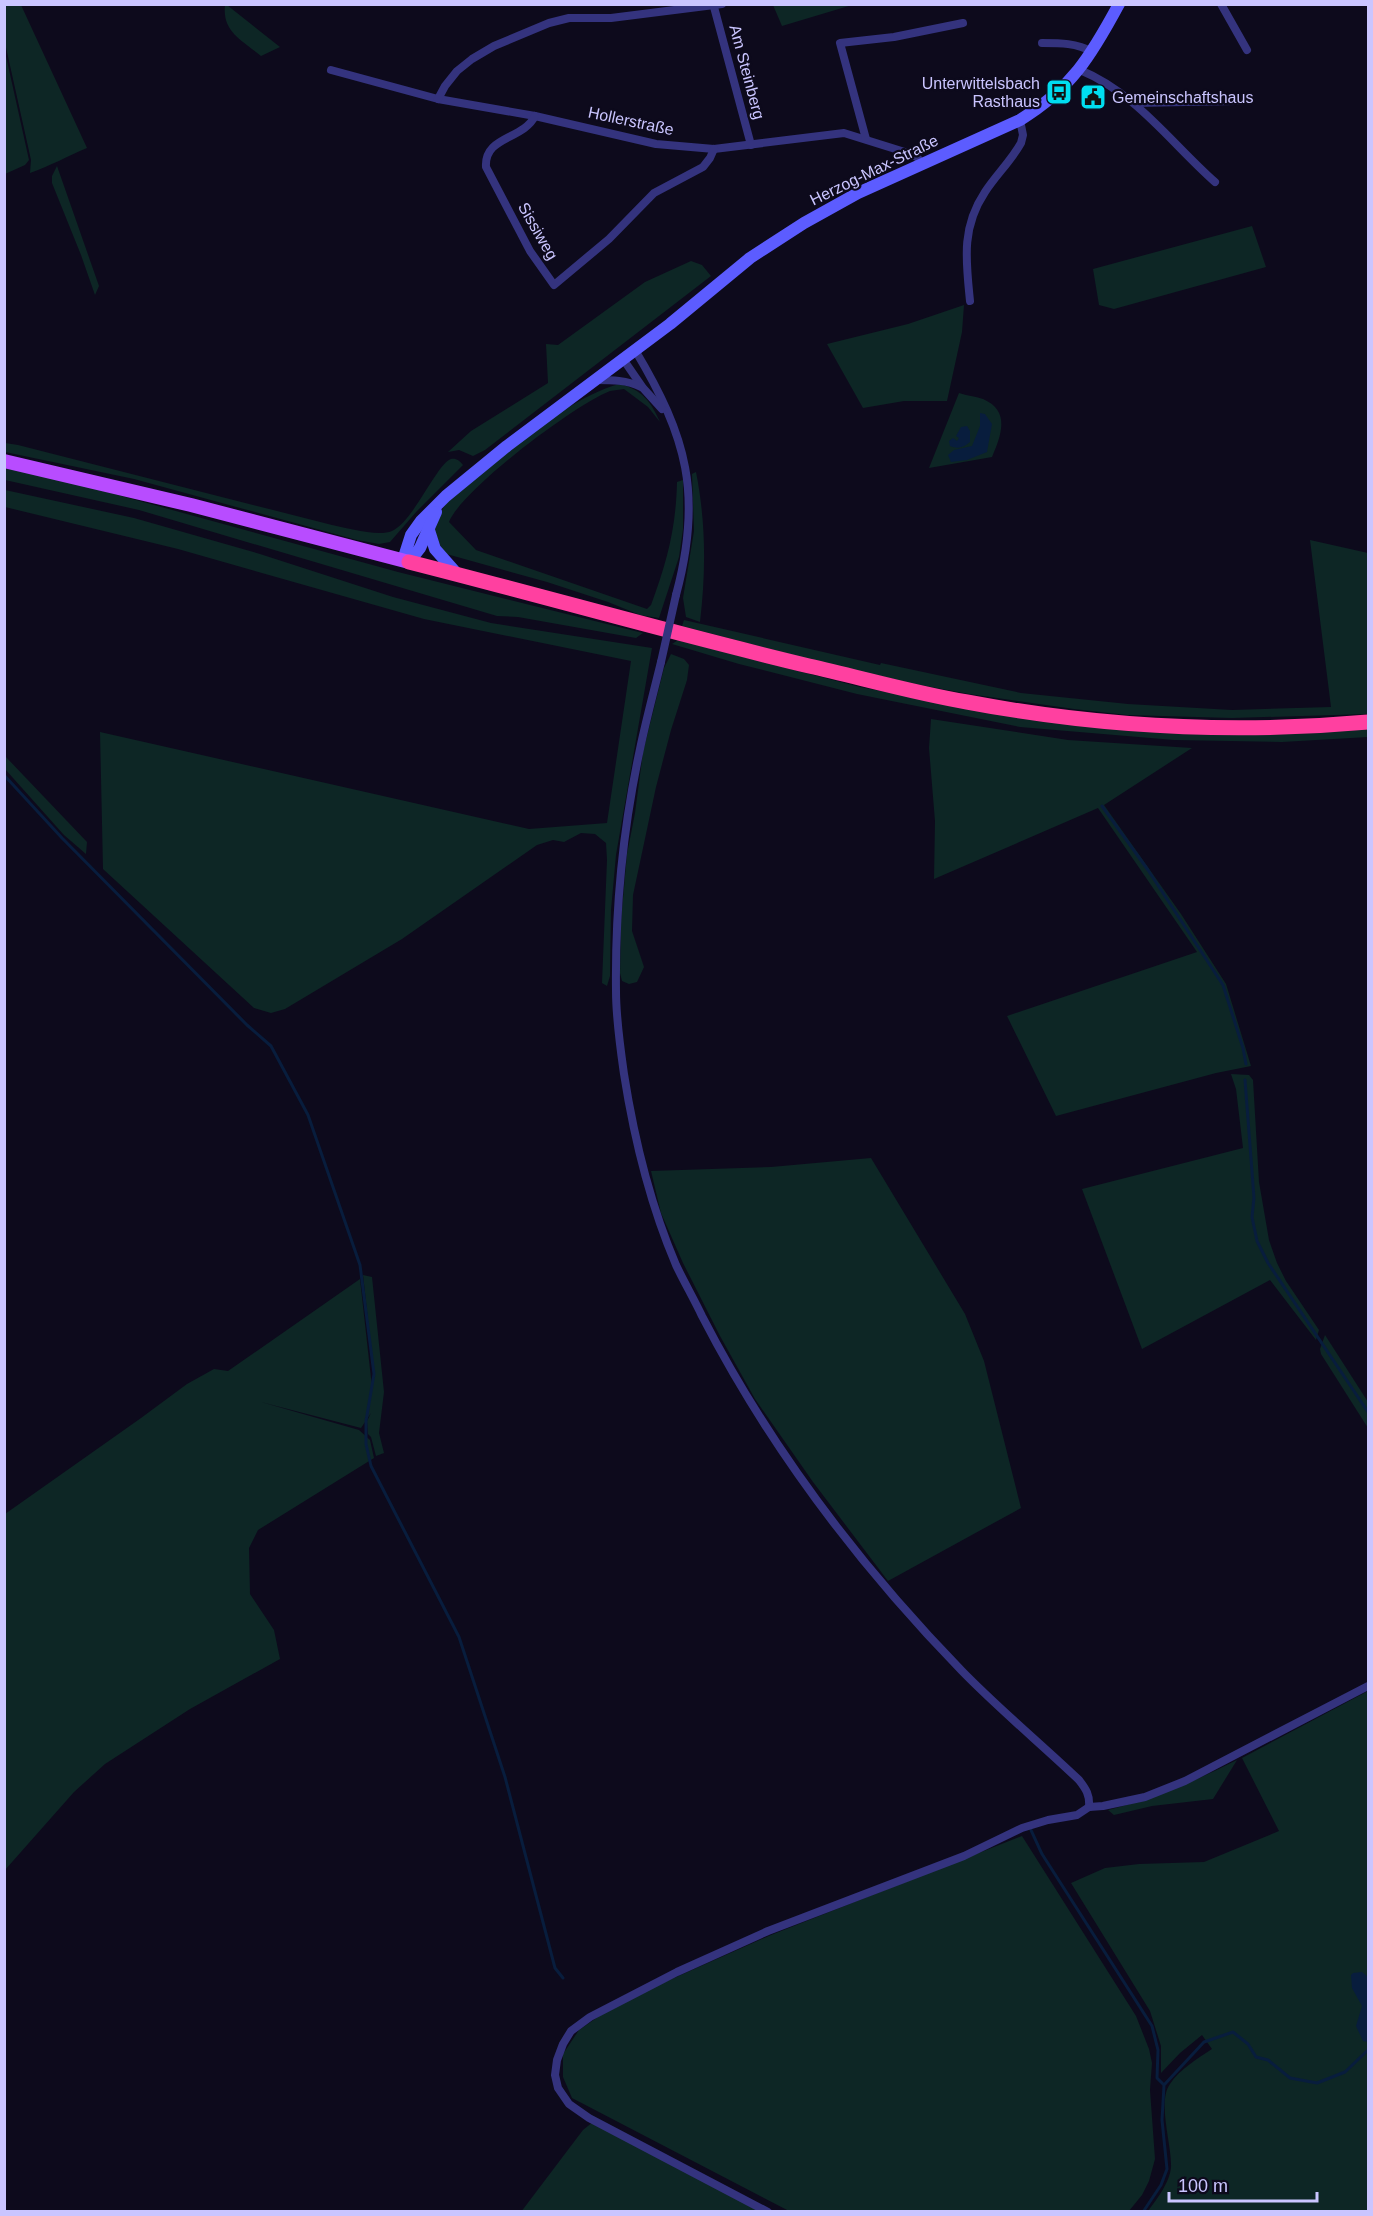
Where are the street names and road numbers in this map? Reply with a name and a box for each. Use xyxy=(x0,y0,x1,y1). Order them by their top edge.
street label: Am Steinberg xyxy=(726,23,768,121)
street label: Hollerstraße xyxy=(587,104,675,138)
street label: Herzog-Max-Straße xyxy=(807,132,941,208)
street label: Sissiweg xyxy=(515,199,561,263)

